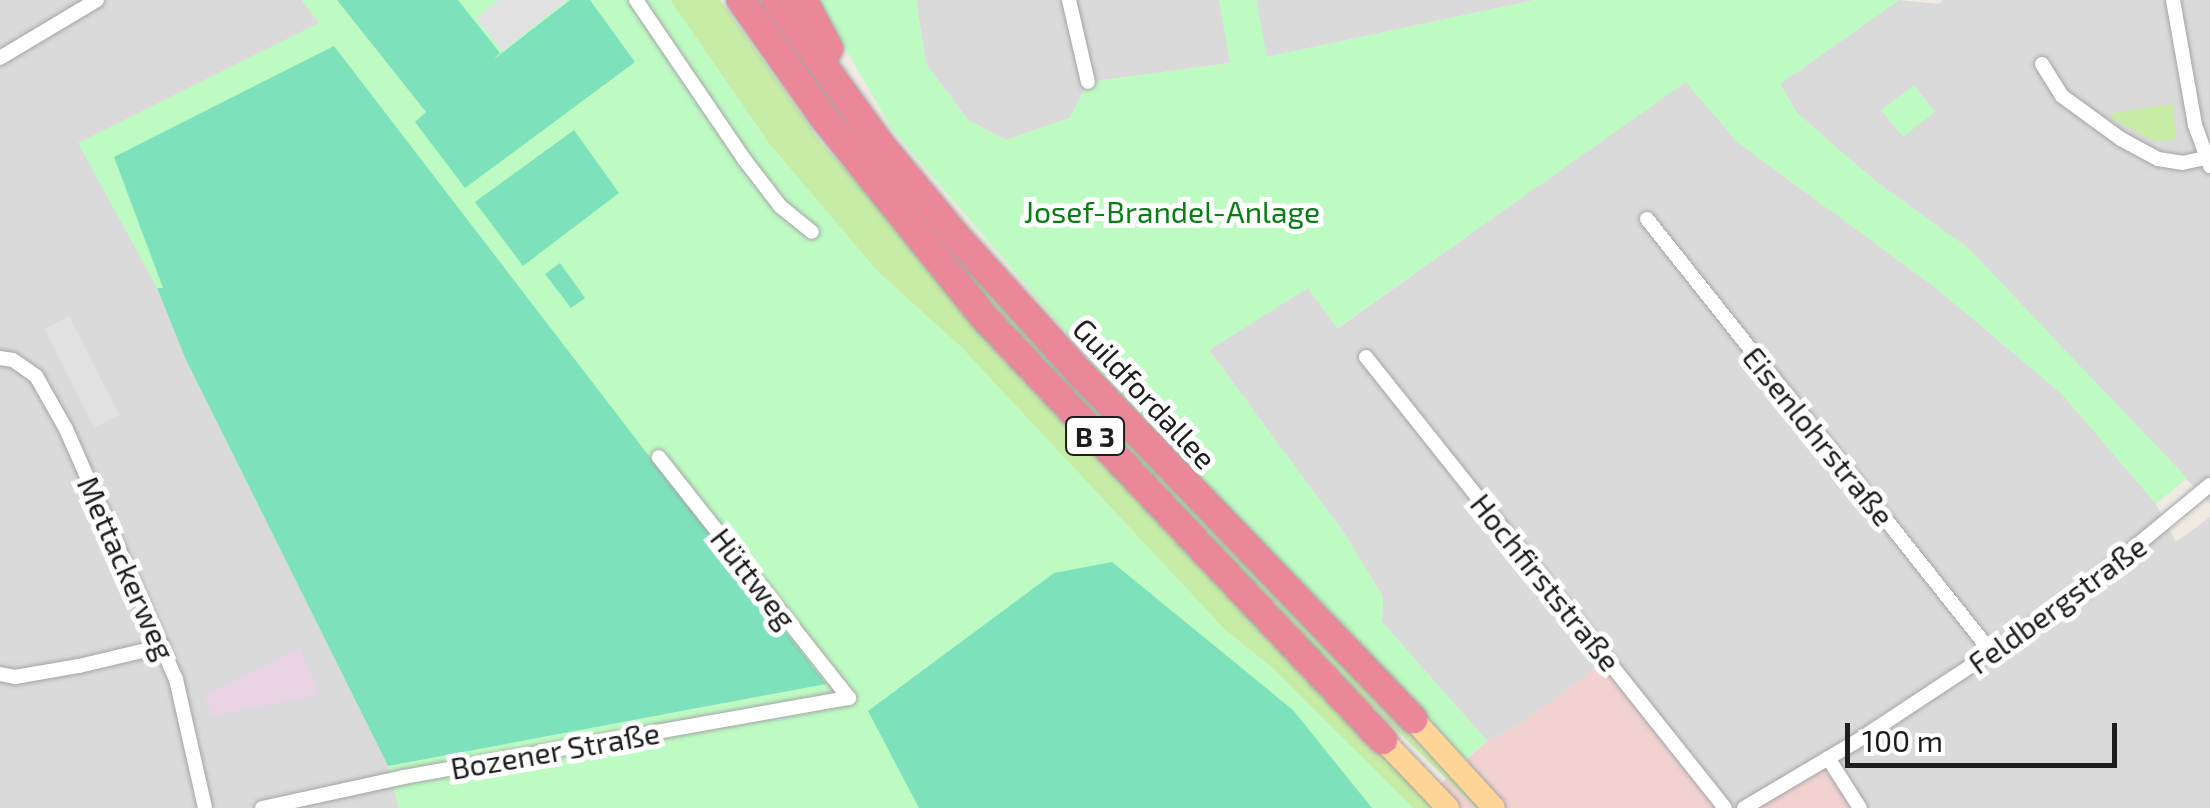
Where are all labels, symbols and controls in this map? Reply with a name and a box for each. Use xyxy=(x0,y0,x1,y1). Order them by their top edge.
park label: Josef-Brandel-Anlage xyxy=(1024,193,1320,229)
street label: Guildfordallee xyxy=(1066,310,1224,476)
street label: Eisenlohrstraße xyxy=(1736,339,1902,533)
road number: B 3 xyxy=(1065,413,1125,459)
street label: Mettackerweg xyxy=(71,471,183,665)
street label: Hochfirststraße xyxy=(1464,486,1628,678)
street label: Hüttweg xyxy=(704,521,804,635)
street label: Feldbergstraße xyxy=(1961,527,2153,681)
scale bar xyxy=(1850,703,2122,765)
street label: Bozener Straße xyxy=(447,714,663,786)
text: 100 m xyxy=(1862,722,1943,758)

